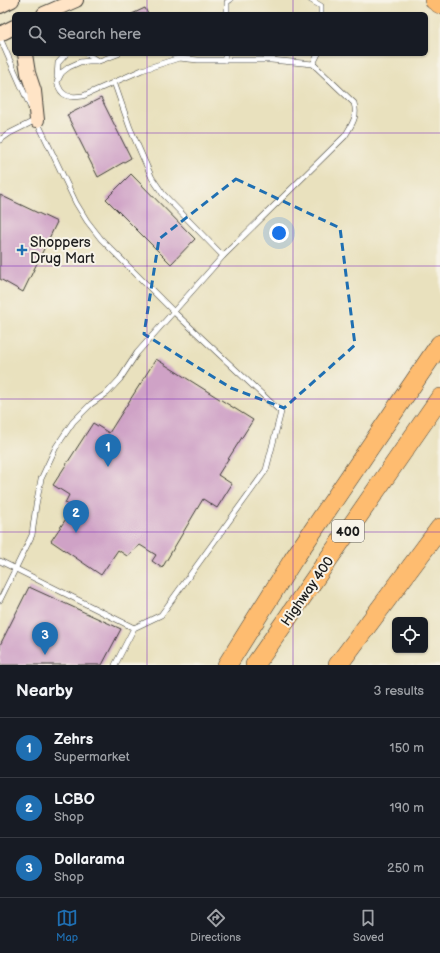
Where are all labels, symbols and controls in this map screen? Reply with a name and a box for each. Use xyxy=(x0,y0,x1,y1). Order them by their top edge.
search box xyxy=(12,12,428,56)
icon: search xyxy=(26,23,48,45)
text: Search here xyxy=(58,25,141,44)
your location xyxy=(269,223,289,243)
place label: Shoppers Drug Mart xyxy=(30,234,95,267)
marker: Shoppers Drug Mart xyxy=(17,245,27,255)
pin: 1 xyxy=(95,434,121,467)
pin: 2 xyxy=(63,500,89,533)
road number: 400 xyxy=(332,520,364,542)
street label: Highway 400 xyxy=(277,553,337,629)
map controls xyxy=(392,617,428,653)
button: locate xyxy=(392,617,428,653)
pin: 3 xyxy=(32,622,58,655)
text: Nearby xyxy=(16,681,73,701)
text: 3 results xyxy=(373,683,424,699)
text: Zehrs xyxy=(54,730,93,749)
text: 1 xyxy=(26,740,32,756)
text: 150 m xyxy=(390,740,424,756)
text: Supermarket xyxy=(54,749,130,765)
text: LCBO xyxy=(54,790,95,809)
text: 2 xyxy=(25,800,33,816)
text: 190 m xyxy=(390,800,424,816)
text: Shop xyxy=(54,809,84,825)
text: Dollarama xyxy=(54,850,125,869)
text: 3 xyxy=(25,860,33,876)
text: 250 m xyxy=(387,860,424,876)
text: Shop xyxy=(54,869,84,885)
tab: Map xyxy=(56,907,78,944)
tab: Directions xyxy=(190,907,241,944)
tab: Saved xyxy=(353,907,384,944)

